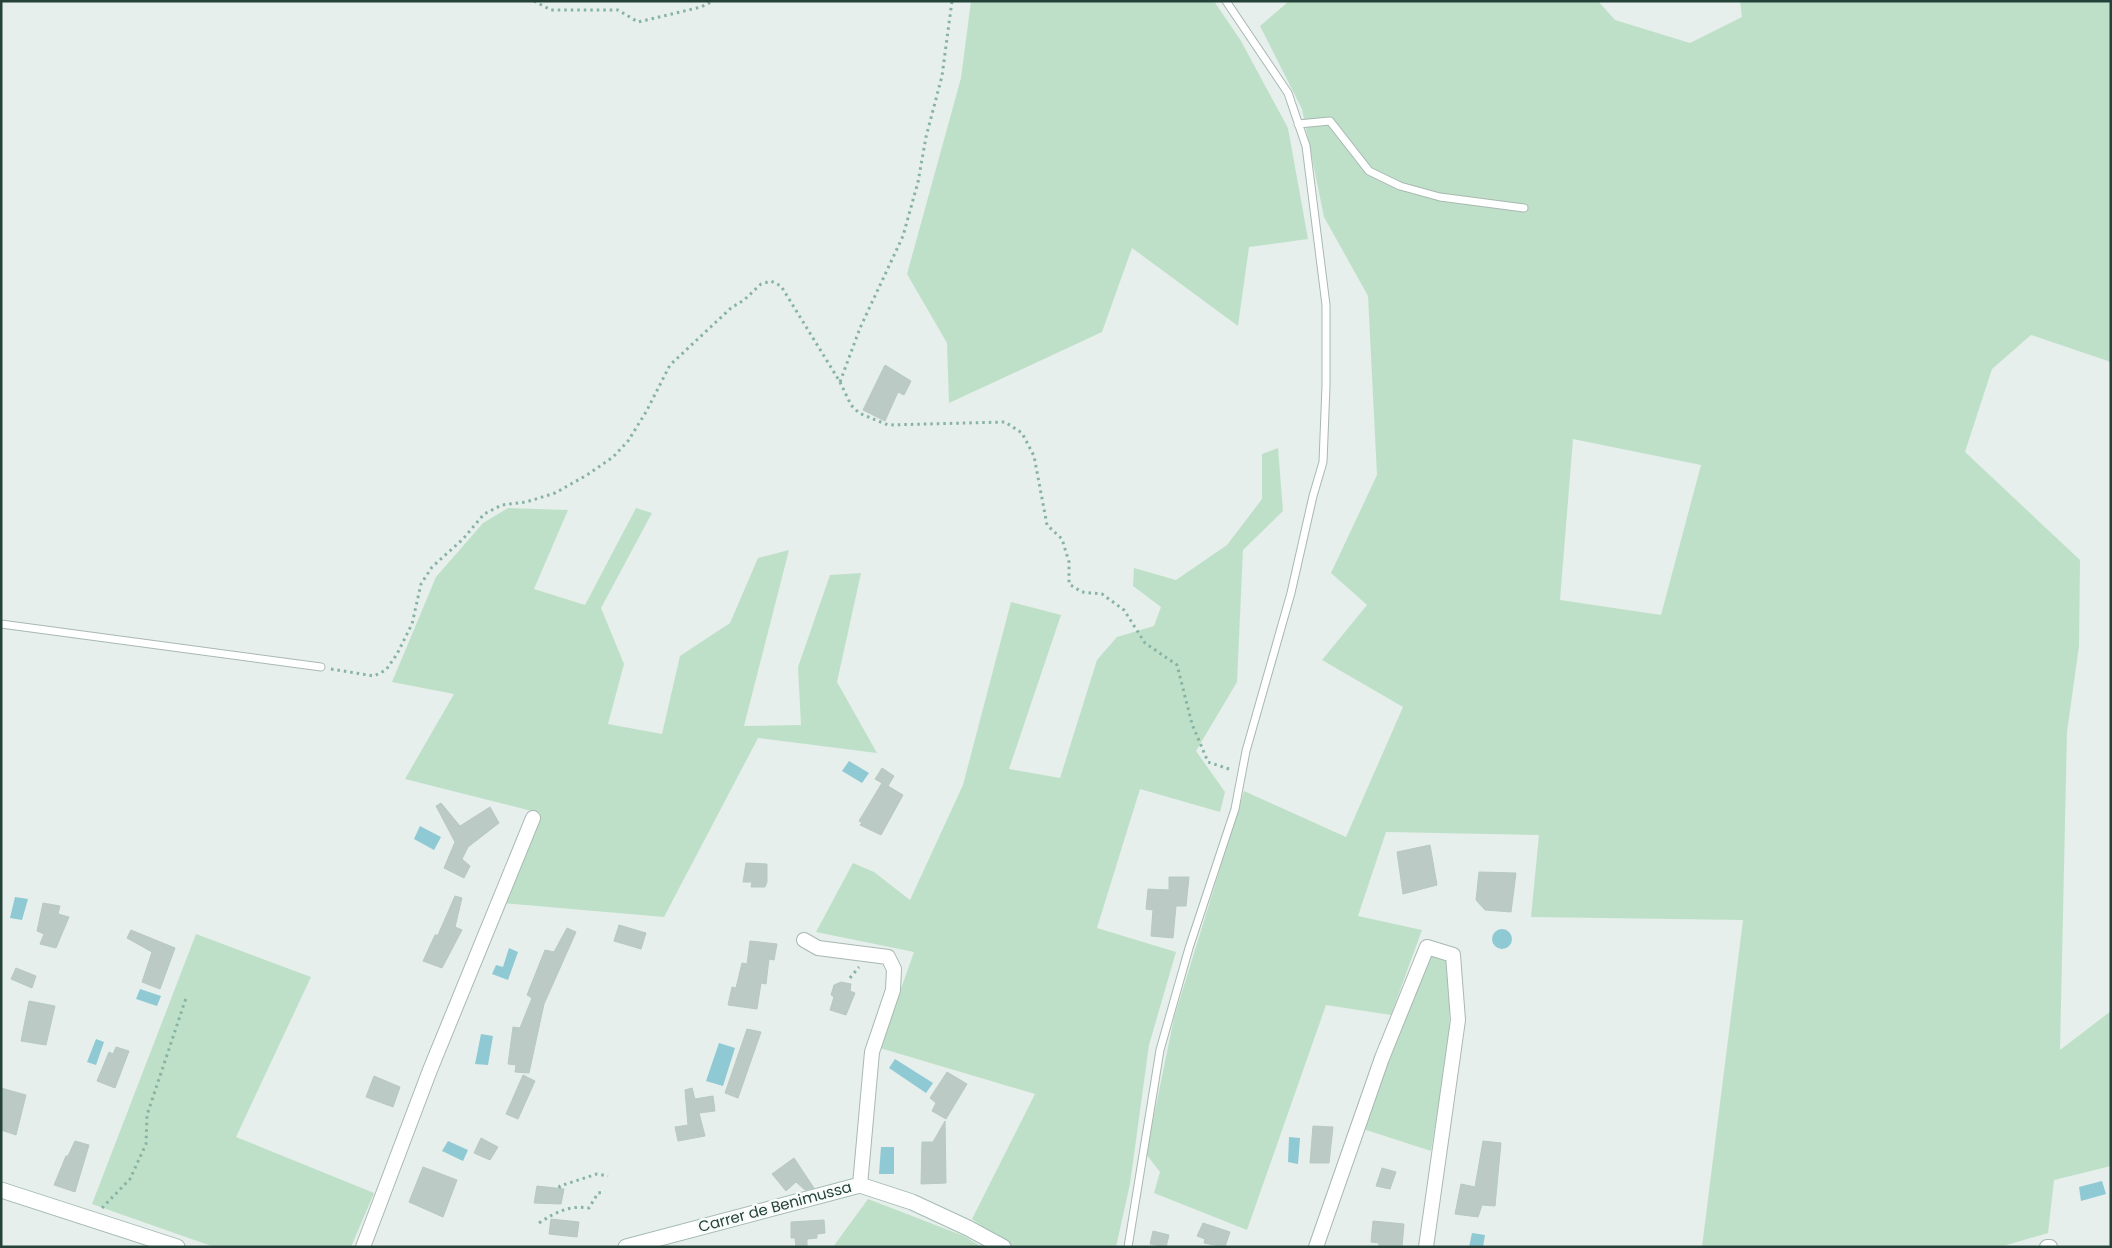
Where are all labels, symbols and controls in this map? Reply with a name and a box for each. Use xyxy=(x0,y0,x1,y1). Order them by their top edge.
street label: Carrer de Benimussa xyxy=(696,1176,854,1237)

